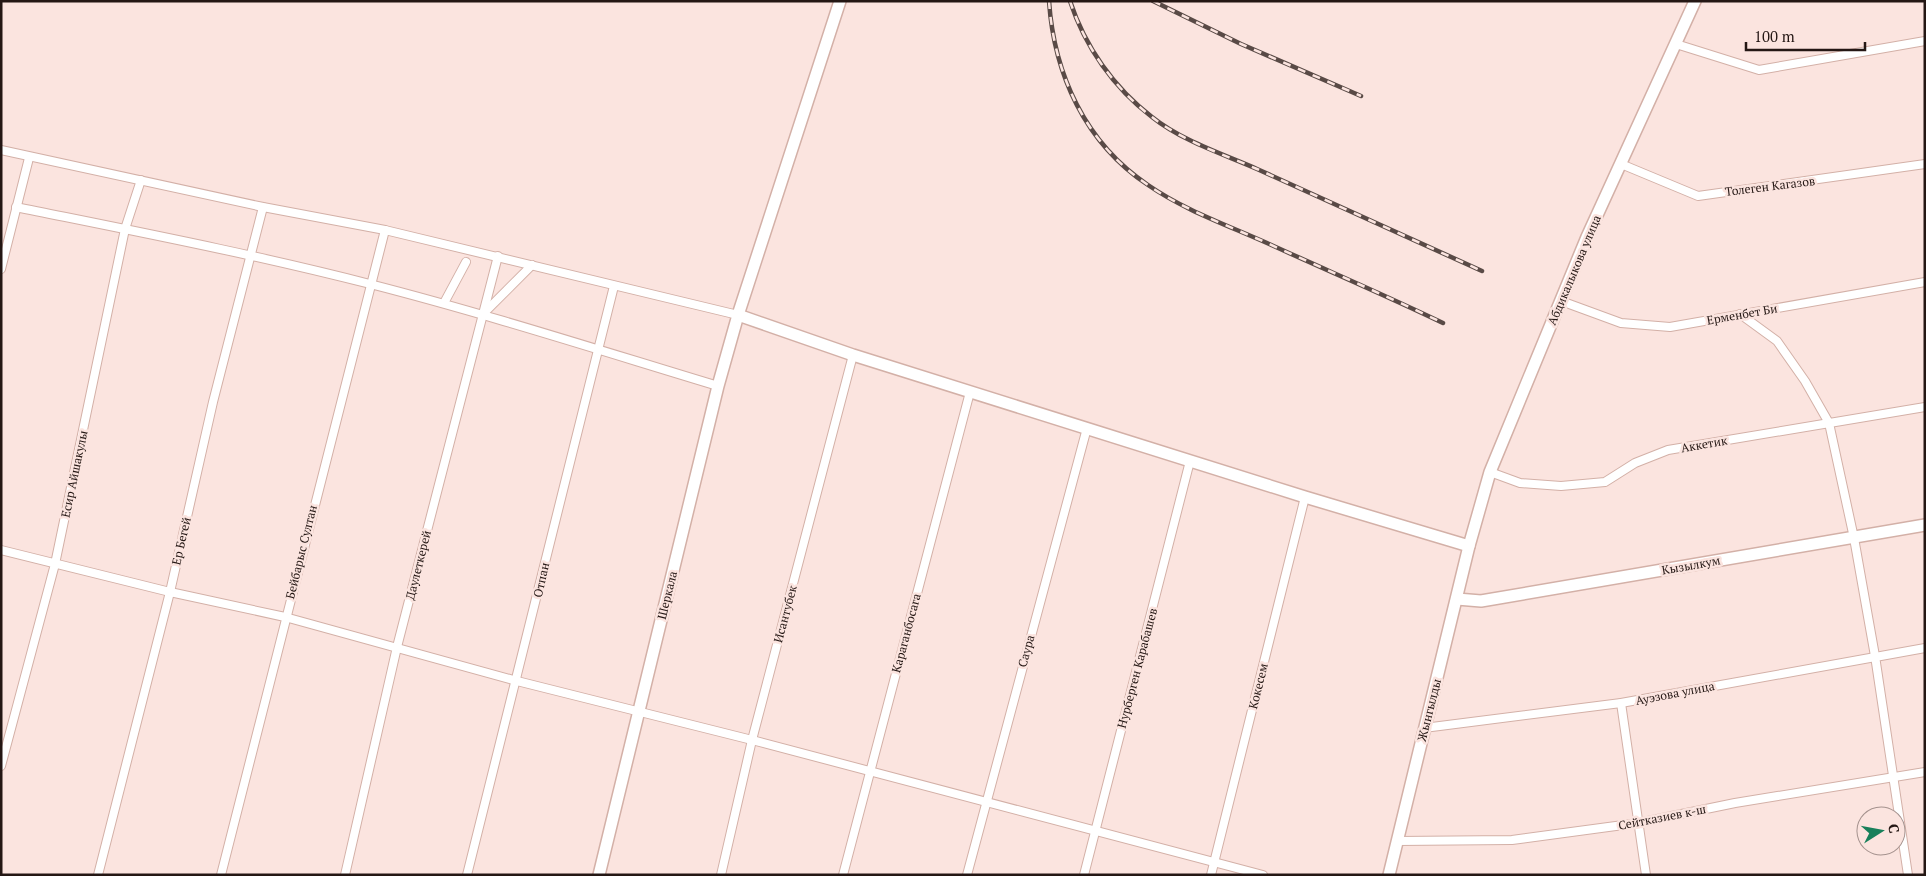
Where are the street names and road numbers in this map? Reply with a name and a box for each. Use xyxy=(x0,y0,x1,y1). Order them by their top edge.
street label: Толеген Кагазов xyxy=(1724,173,1816,199)
street label: Абдикалыкова улица xyxy=(1544,213,1604,327)
street label: Ерменбет Би xyxy=(1705,300,1779,328)
street label: Есир Айшакулы xyxy=(57,429,91,519)
street label: Аккетик xyxy=(1680,432,1729,455)
street label: Бейбарыс Султан xyxy=(282,503,320,601)
street label: Ер Бегей xyxy=(168,516,194,566)
street label: Даулеткерей xyxy=(402,529,434,601)
street label: Кызылкум xyxy=(1661,552,1722,578)
street label: Отпан xyxy=(530,561,552,599)
street label: Шеркала xyxy=(654,569,680,621)
street label: Исантубек xyxy=(770,583,800,644)
street label: Караганбосага xyxy=(888,592,924,674)
street label: Нурберген Карабашев xyxy=(1114,606,1160,730)
street label: Саура xyxy=(1015,633,1037,669)
street label: Кокесем xyxy=(1245,661,1271,710)
street label: Жынгылды xyxy=(1414,677,1444,743)
street label: Ауэзова улица xyxy=(1634,678,1716,708)
street label: Сейтказиев к-ш xyxy=(1617,801,1707,833)

